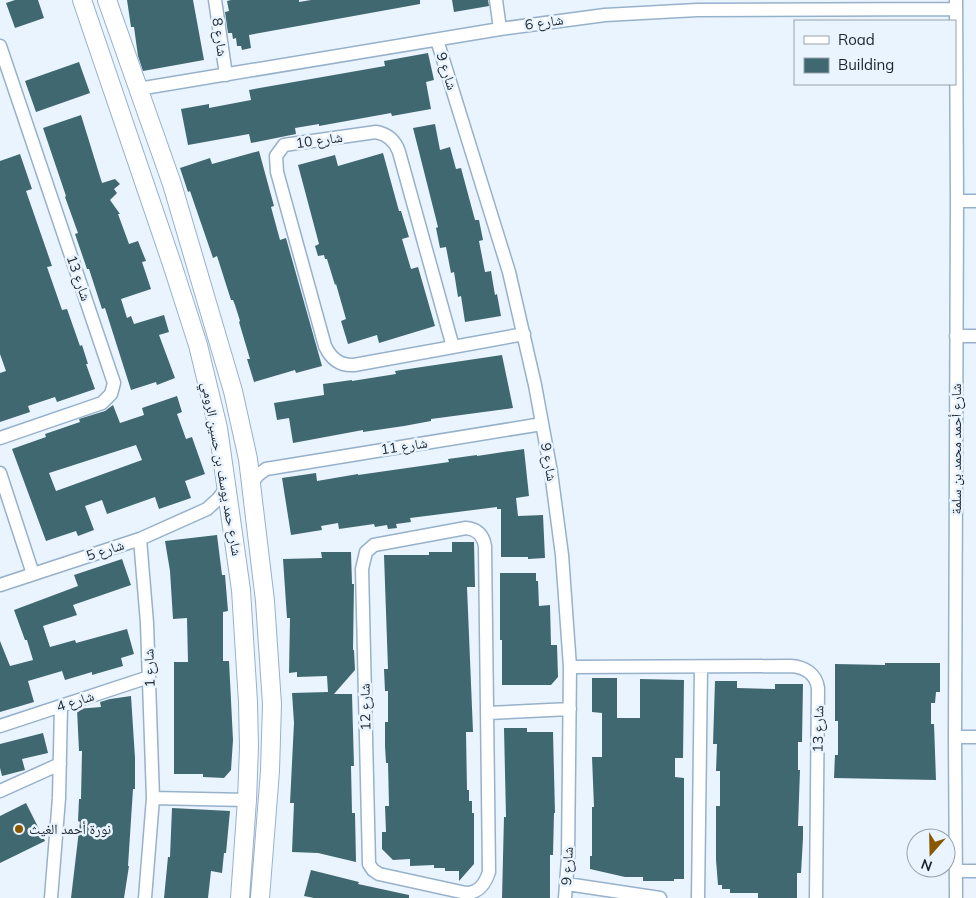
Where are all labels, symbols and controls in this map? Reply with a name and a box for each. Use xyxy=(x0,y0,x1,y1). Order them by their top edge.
street label: شارع 6 xyxy=(524,10,565,35)
street label: شارع 8 xyxy=(207,17,232,58)
legend xyxy=(794,20,956,85)
text: Road xyxy=(838,30,875,49)
street label: شارع 9 xyxy=(432,50,462,92)
text: Building xyxy=(838,55,894,74)
street label: شارع 10 xyxy=(294,128,344,153)
street label: شارع 13 xyxy=(62,253,95,304)
street label: شارع حمد يوسف بن حسين الرومي xyxy=(195,381,246,558)
street label: شارع أحمد محمد بن سلمة xyxy=(947,384,966,514)
street label: شارع 11 xyxy=(379,433,429,460)
street label: شارع 9 xyxy=(536,441,561,483)
street label: شارع 5 xyxy=(84,535,126,565)
street label: شارع 1 xyxy=(139,648,160,688)
street label: شارع 12 xyxy=(356,683,375,731)
street label: شارع 4 xyxy=(54,686,96,716)
street label: شارع 13 xyxy=(809,705,828,753)
place label: نورة أحمد الغيث xyxy=(29,820,111,838)
marker: نورة أحمد الغيث xyxy=(13,823,25,835)
north arrow xyxy=(906,828,956,878)
street label: شارع 9 xyxy=(557,846,578,886)
text: N xyxy=(919,855,935,875)

